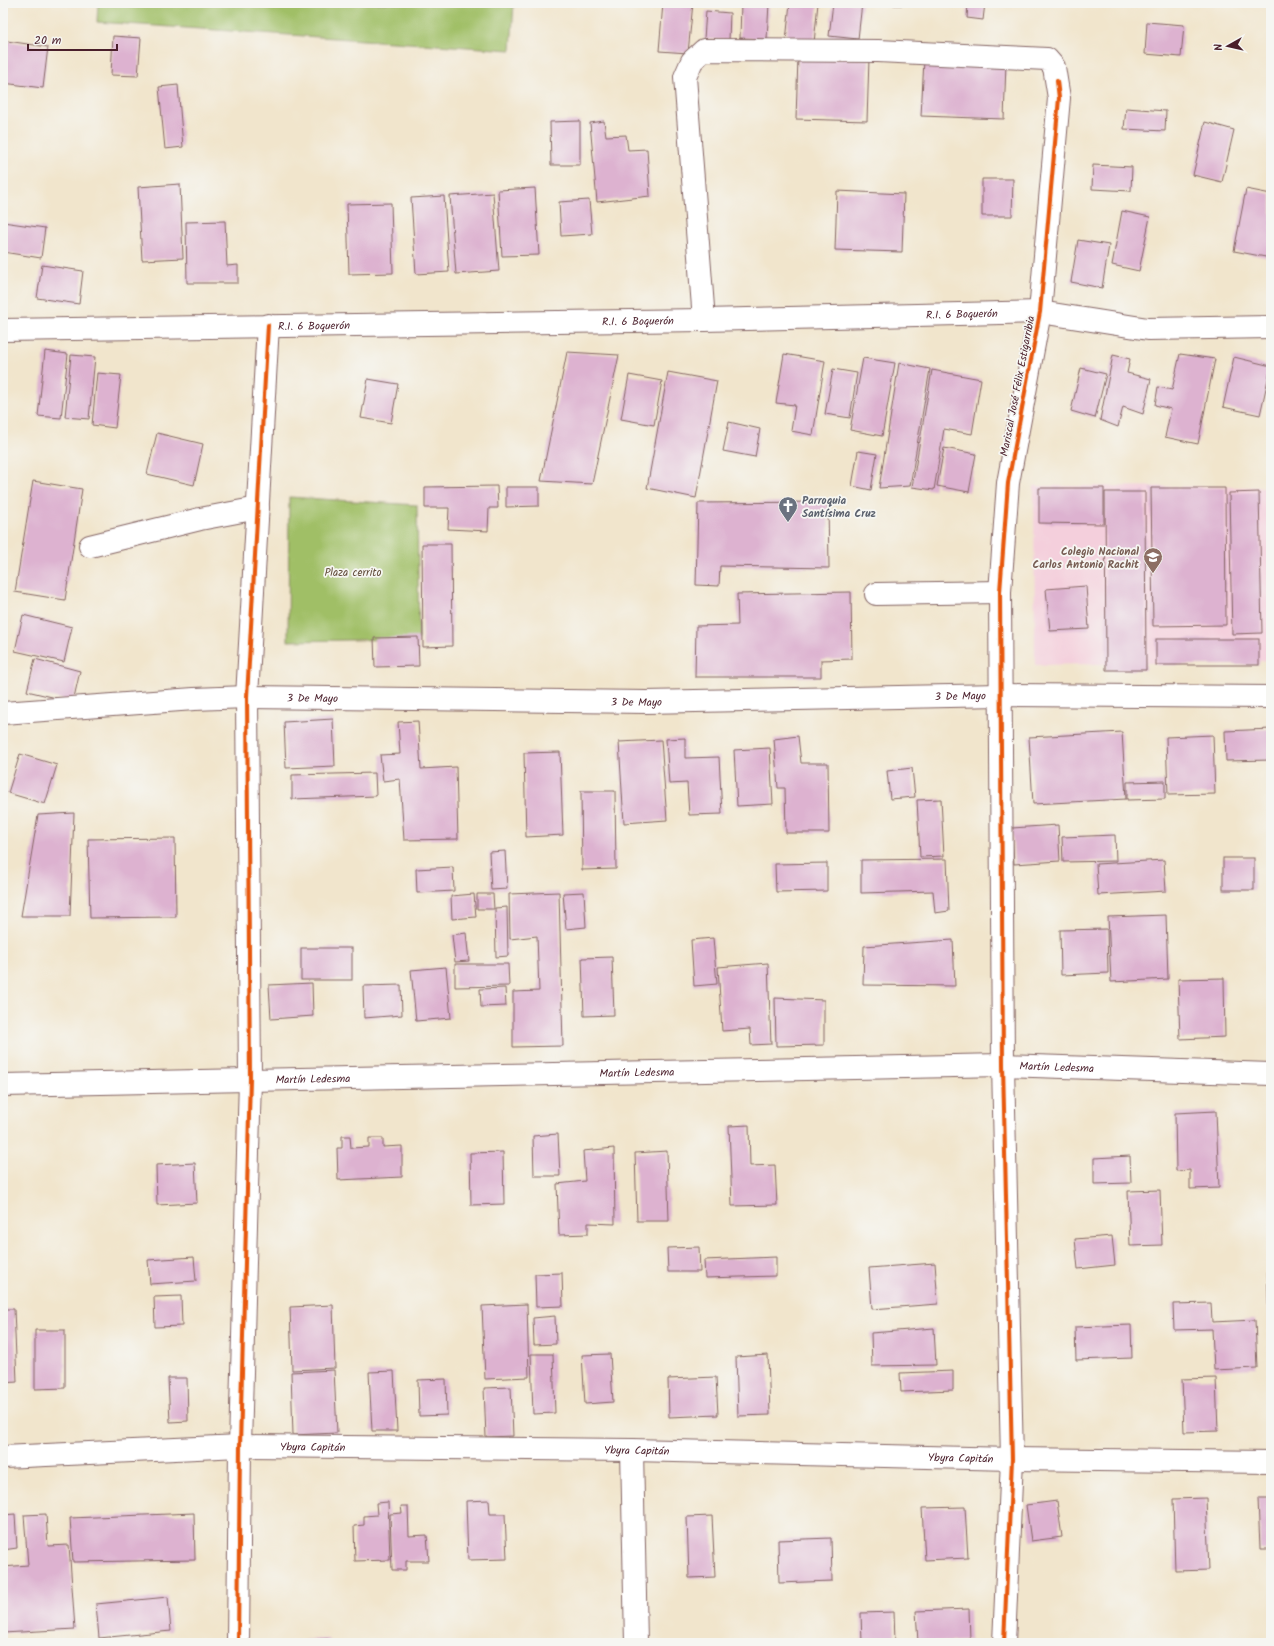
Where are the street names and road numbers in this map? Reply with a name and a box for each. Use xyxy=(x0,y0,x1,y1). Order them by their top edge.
street label: R.I. 6 Boquerón xyxy=(926,305,998,325)
street label: R.I. 6 Boquerón xyxy=(602,312,674,331)
street label: Mariscal José Félix Estigarribia xyxy=(996,314,1040,458)
street label: R.I. 6 Boquerón xyxy=(278,317,350,336)
street label: 3 De Mayo xyxy=(935,687,986,706)
street label: 3 De Mayo xyxy=(287,690,338,708)
street label: 3 De Mayo xyxy=(611,694,662,712)
street label: Martín Ledesma xyxy=(1019,1058,1094,1078)
street label: Martín Ledesma xyxy=(599,1064,674,1083)
street label: Martín Ledesma xyxy=(275,1070,351,1090)
street label: Ybyra Capitán xyxy=(280,1438,346,1457)
street label: Ybyra Capitán xyxy=(604,1442,670,1461)
street label: Ybyra Capitán xyxy=(928,1449,994,1469)

